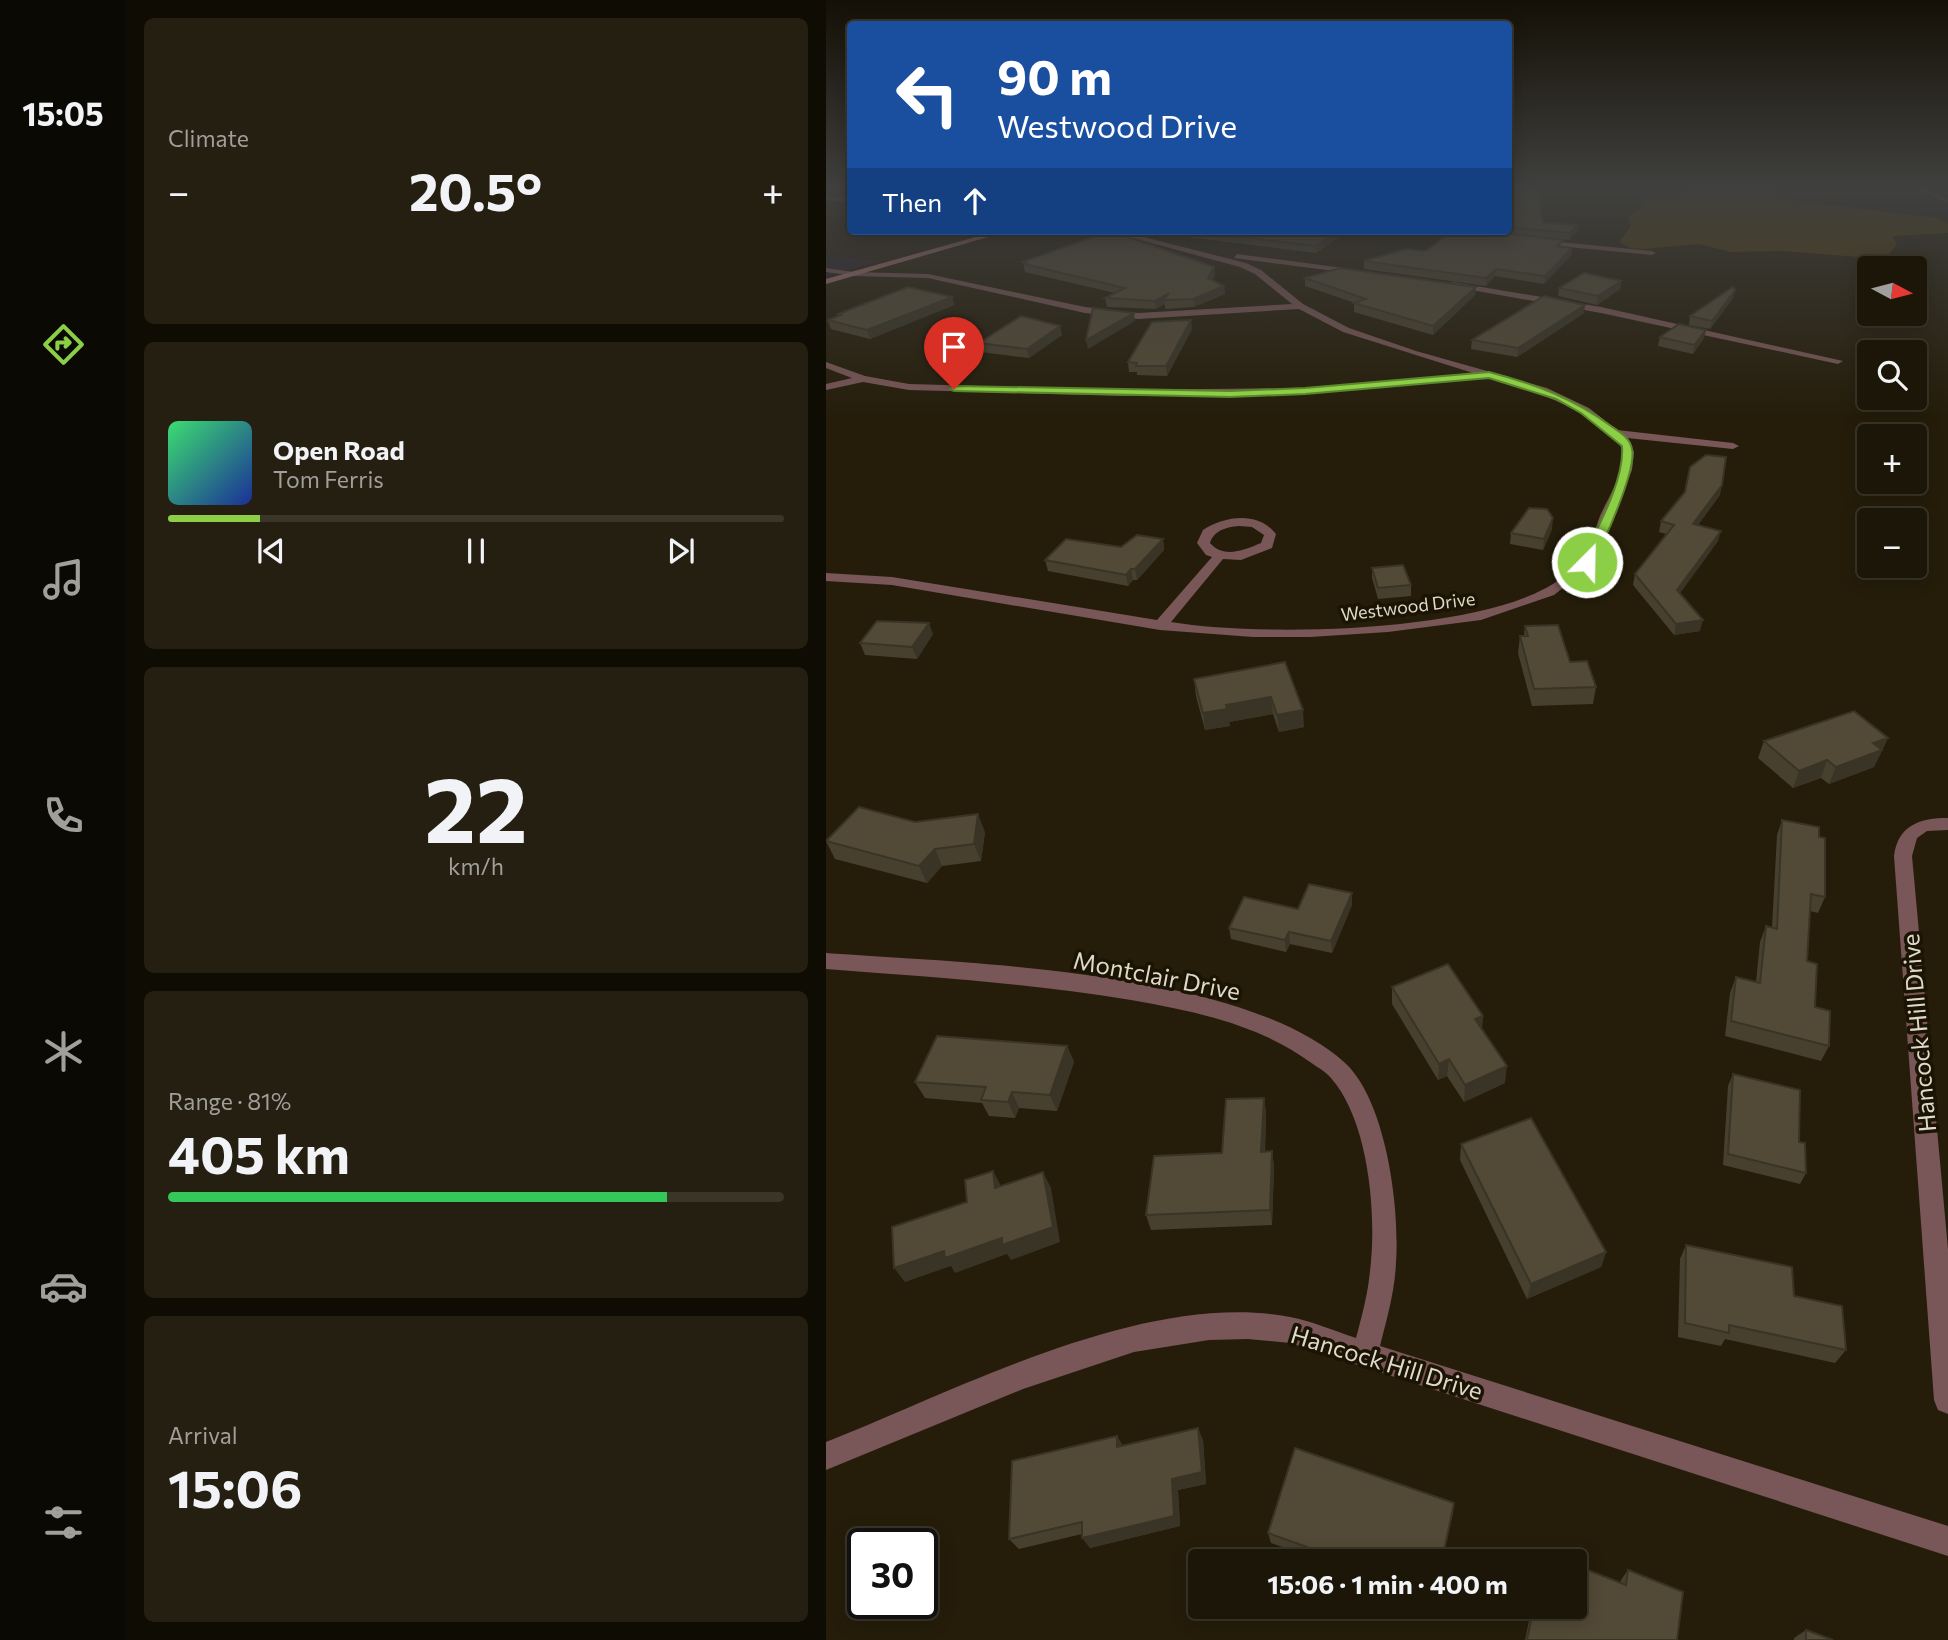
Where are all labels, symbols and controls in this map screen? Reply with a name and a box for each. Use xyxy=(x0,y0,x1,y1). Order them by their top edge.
text: 90 m xyxy=(997,45,1112,105)
icon: left xyxy=(882,49,973,140)
text: 15:05 xyxy=(22,93,104,133)
text: Westwood Drive xyxy=(997,105,1237,145)
text: Climate xyxy=(168,124,249,152)
text: 20.5° xyxy=(409,158,542,222)
text: − xyxy=(168,167,190,214)
text: + xyxy=(762,167,784,214)
icon: ahead xyxy=(956,182,994,220)
text: Then xyxy=(882,186,942,217)
north arrow xyxy=(1857,256,1927,326)
map controls xyxy=(1857,256,1927,578)
pin xyxy=(924,317,984,389)
icon: directions xyxy=(39,320,88,369)
icon: arrive xyxy=(935,328,973,366)
button: search xyxy=(1857,340,1927,410)
button: + xyxy=(1857,424,1927,494)
text: Open Road xyxy=(273,434,405,465)
text: Tom Ferris xyxy=(273,465,384,493)
button: − xyxy=(1857,508,1927,578)
position arrow xyxy=(1550,525,1624,599)
icon: previous xyxy=(252,532,290,570)
icon: pause xyxy=(457,532,495,570)
icon: next xyxy=(662,532,700,570)
icon: music xyxy=(39,555,88,604)
street label: Westwood Drive xyxy=(1340,587,1476,625)
text: 22 xyxy=(424,750,528,862)
icon: phone xyxy=(39,791,88,840)
text: km/h xyxy=(448,852,504,880)
street label: Hancock Hill Drive xyxy=(1895,933,1941,1133)
street label: Montclair Drive xyxy=(1071,945,1243,1005)
icon: climate xyxy=(39,1027,88,1076)
text: Range · 81% xyxy=(168,1087,291,1115)
text: 405 km xyxy=(168,1121,350,1185)
icon: car xyxy=(39,1262,88,1311)
street label: Hancock Hill Drive xyxy=(1288,1319,1486,1405)
text: Arrival xyxy=(168,1421,238,1449)
text: 15:06 xyxy=(168,1455,302,1519)
icon: filters xyxy=(39,1498,88,1547)
speed limit sign: 30 xyxy=(847,1528,938,1619)
text: 15:06 · 1 min · 400 m xyxy=(1267,1568,1508,1599)

